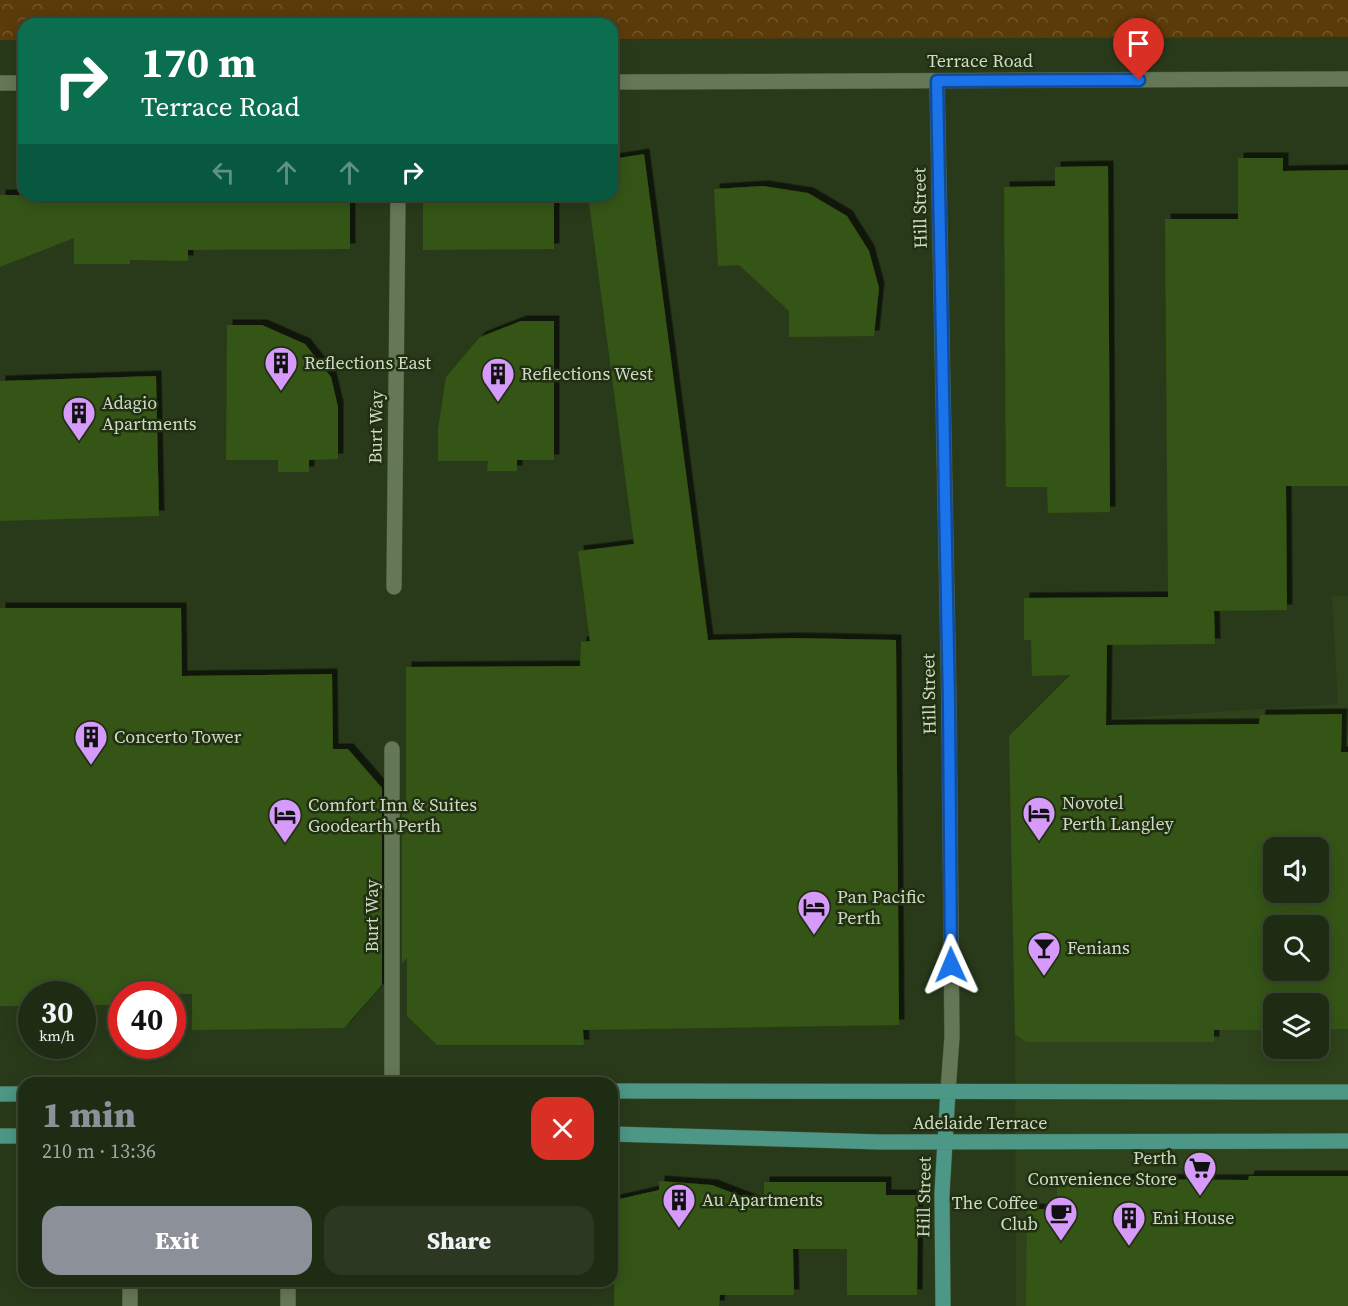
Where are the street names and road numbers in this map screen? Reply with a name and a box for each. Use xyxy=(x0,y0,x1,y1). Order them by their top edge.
street label: Terrace Road xyxy=(927,48,1033,73)
street label: Hill Street xyxy=(906,167,933,249)
street label: Burt Way xyxy=(362,389,389,464)
street label: Hill Street xyxy=(915,653,942,735)
street label: Burt Way xyxy=(359,879,384,953)
street label: Adelaide Terrace xyxy=(913,1110,1047,1135)
street label: Hill Street xyxy=(910,1156,937,1238)

